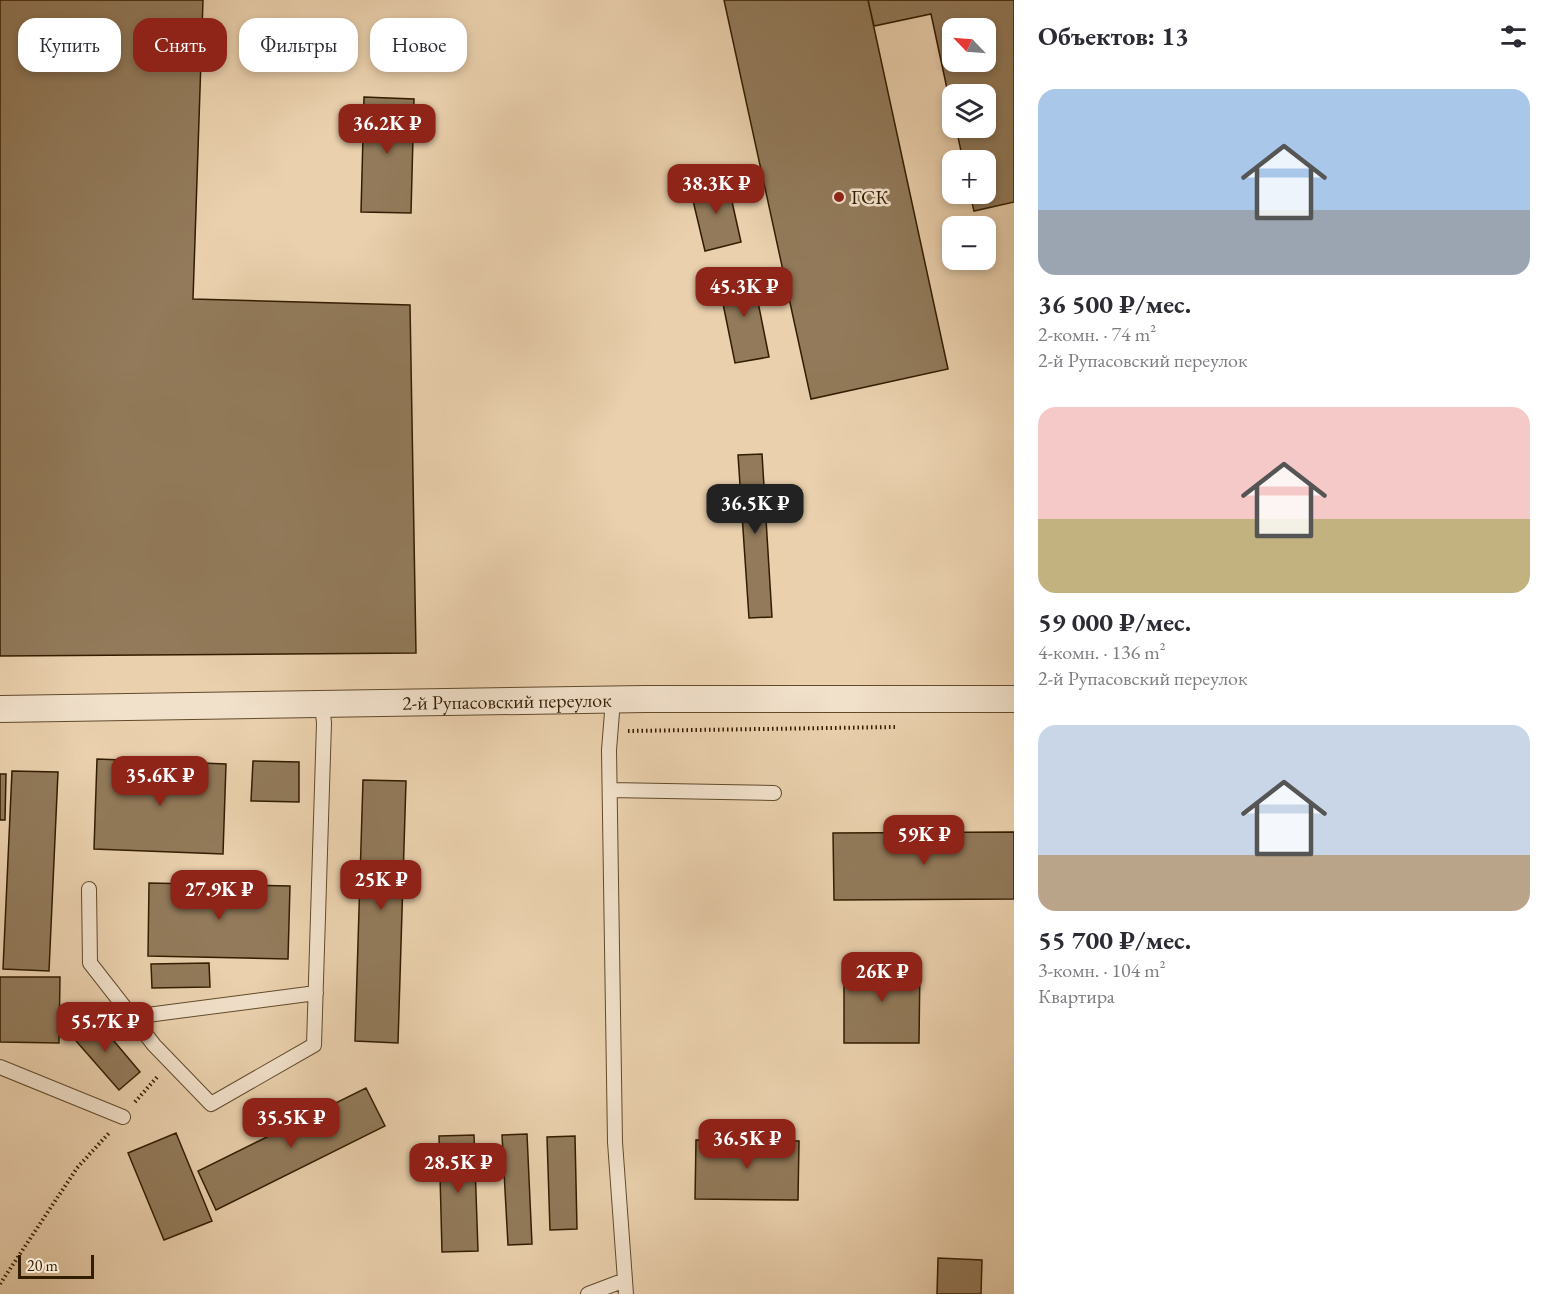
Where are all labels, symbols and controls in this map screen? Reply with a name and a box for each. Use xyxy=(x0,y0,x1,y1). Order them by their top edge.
chip: Купить xyxy=(18,18,121,72)
chip: Снять xyxy=(133,18,227,72)
chip: Фильтры xyxy=(239,18,358,72)
chip: Новое xyxy=(370,18,467,72)
north arrow xyxy=(942,18,996,72)
map controls xyxy=(942,18,996,270)
text: Объектов: 13 xyxy=(1038,19,1189,53)
icon: filters xyxy=(1497,20,1530,53)
button: layers xyxy=(942,84,996,138)
pin: 36.2K ₽ xyxy=(332,104,442,155)
text: 36.2K ₽ xyxy=(353,110,421,136)
icon: home xyxy=(1230,128,1338,236)
button: + xyxy=(942,150,996,204)
pin: 38.3K ₽ xyxy=(661,164,771,215)
text: 38.3K ₽ xyxy=(682,170,750,196)
place label: ГСК xyxy=(851,184,889,210)
marker: ГСК xyxy=(832,190,846,204)
button: − xyxy=(942,216,996,270)
pin: 45.3K ₽ xyxy=(689,267,799,318)
text: 45.3K ₽ xyxy=(710,273,778,299)
text: 36 500 ₽/мес. xyxy=(1038,287,1191,321)
text: 2-комн. · 74 m² xyxy=(1038,321,1156,347)
text: 2-й Рупасовский переулок xyxy=(1038,347,1248,373)
icon: home xyxy=(1230,446,1338,554)
pin: 36.5K ₽ xyxy=(700,484,810,535)
text: 36.5K ₽ xyxy=(721,490,789,516)
text: 59 000 ₽/мес. xyxy=(1038,605,1191,639)
text: 4-комн. · 136 m² xyxy=(1038,639,1166,665)
text: 2-й Рупасовский переулок xyxy=(1038,665,1248,691)
street label: 2-й Рупасовский переулок xyxy=(402,687,612,716)
pin: 35.6K ₽ xyxy=(105,756,215,807)
text: 35.6K ₽ xyxy=(126,762,194,788)
icon: home xyxy=(1230,764,1338,872)
pin: 59K ₽ xyxy=(882,815,966,866)
text: 59K ₽ xyxy=(897,821,951,847)
pin: 25K ₽ xyxy=(339,860,423,911)
text: 25K ₽ xyxy=(354,866,408,892)
pin: 27.9K ₽ xyxy=(164,870,274,921)
text: 27.9K ₽ xyxy=(185,876,253,902)
text: 55 700 ₽/мес. xyxy=(1038,923,1191,957)
pin: 26K ₽ xyxy=(840,952,924,1003)
text: 3-комн. · 104 m² xyxy=(1038,957,1166,983)
text: 26K ₽ xyxy=(855,958,909,984)
text: Квартира xyxy=(1038,983,1115,1009)
pin: 55.7K ₽ xyxy=(50,1002,160,1053)
text: 55.7K ₽ xyxy=(71,1008,139,1034)
pin: 35.5K ₽ xyxy=(236,1098,346,1149)
text: 35.5K ₽ xyxy=(257,1104,325,1130)
pin: 36.5K ₽ xyxy=(692,1119,802,1170)
text: 36.5K ₽ xyxy=(713,1125,781,1151)
pin: 28.5K ₽ xyxy=(403,1143,513,1194)
text: 28.5K ₽ xyxy=(424,1149,492,1175)
scale bar xyxy=(18,1252,94,1280)
text: 20 m xyxy=(27,1255,58,1276)

